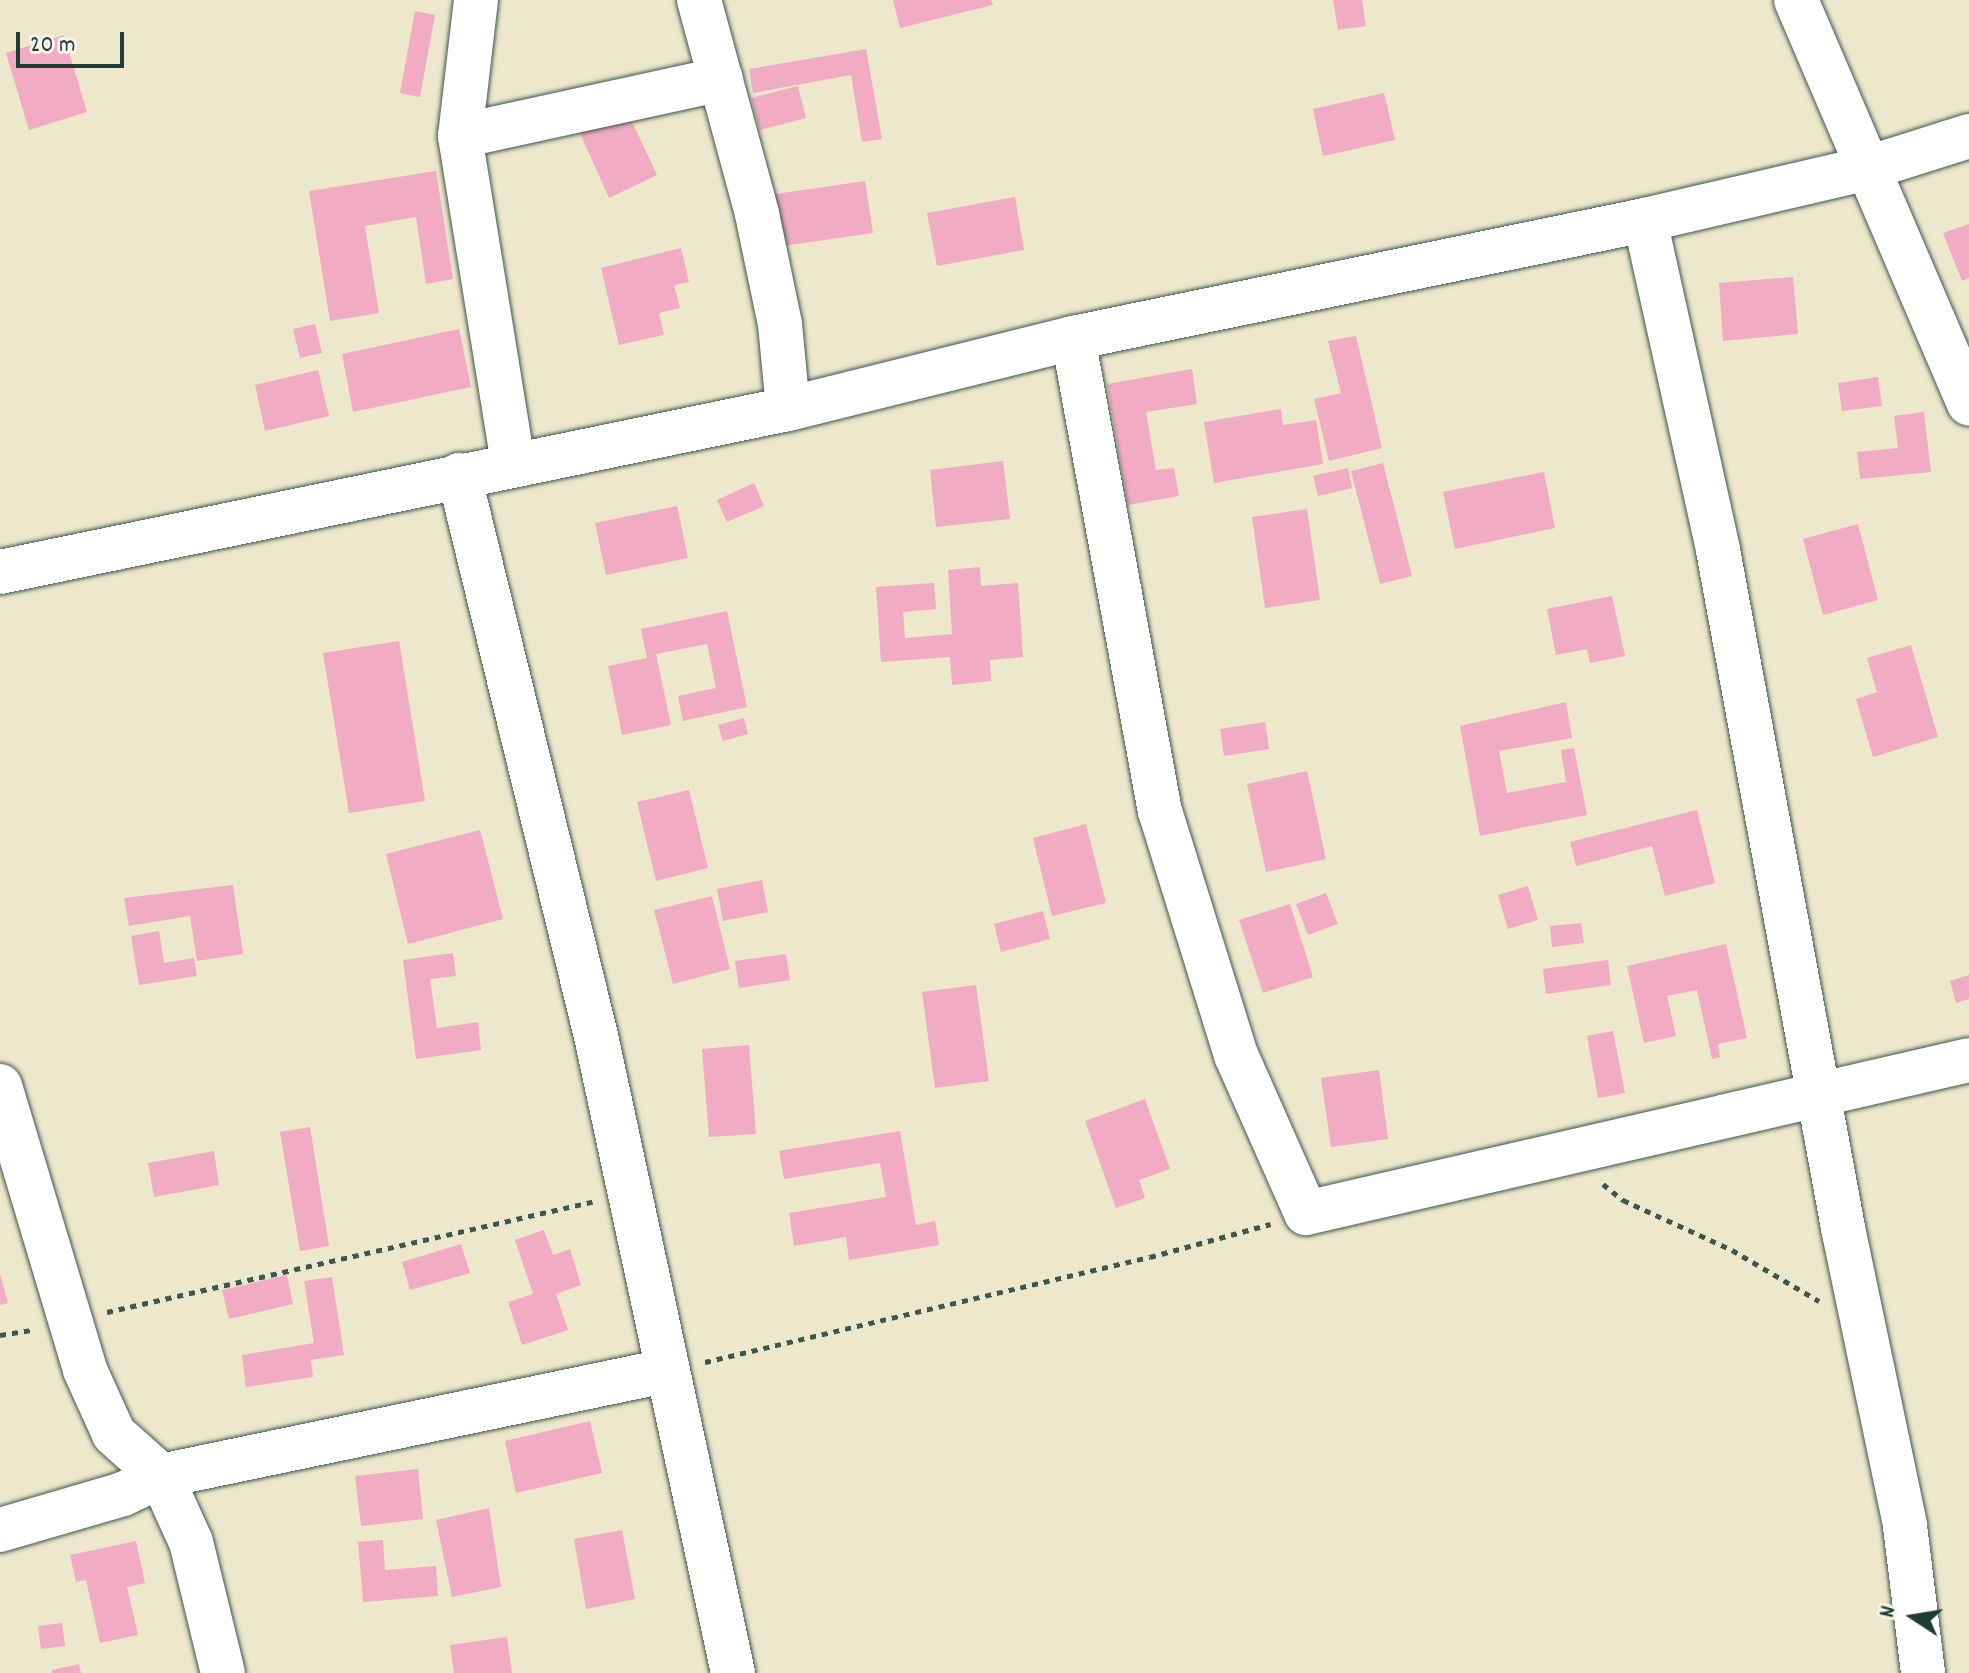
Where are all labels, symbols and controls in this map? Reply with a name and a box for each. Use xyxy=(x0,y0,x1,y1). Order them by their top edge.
scale bar xyxy=(20,16,128,66)
text: 20 m xyxy=(30,29,76,63)
north arrow xyxy=(1873,1577,1953,1657)
text: N xyxy=(1873,1603,1905,1620)

